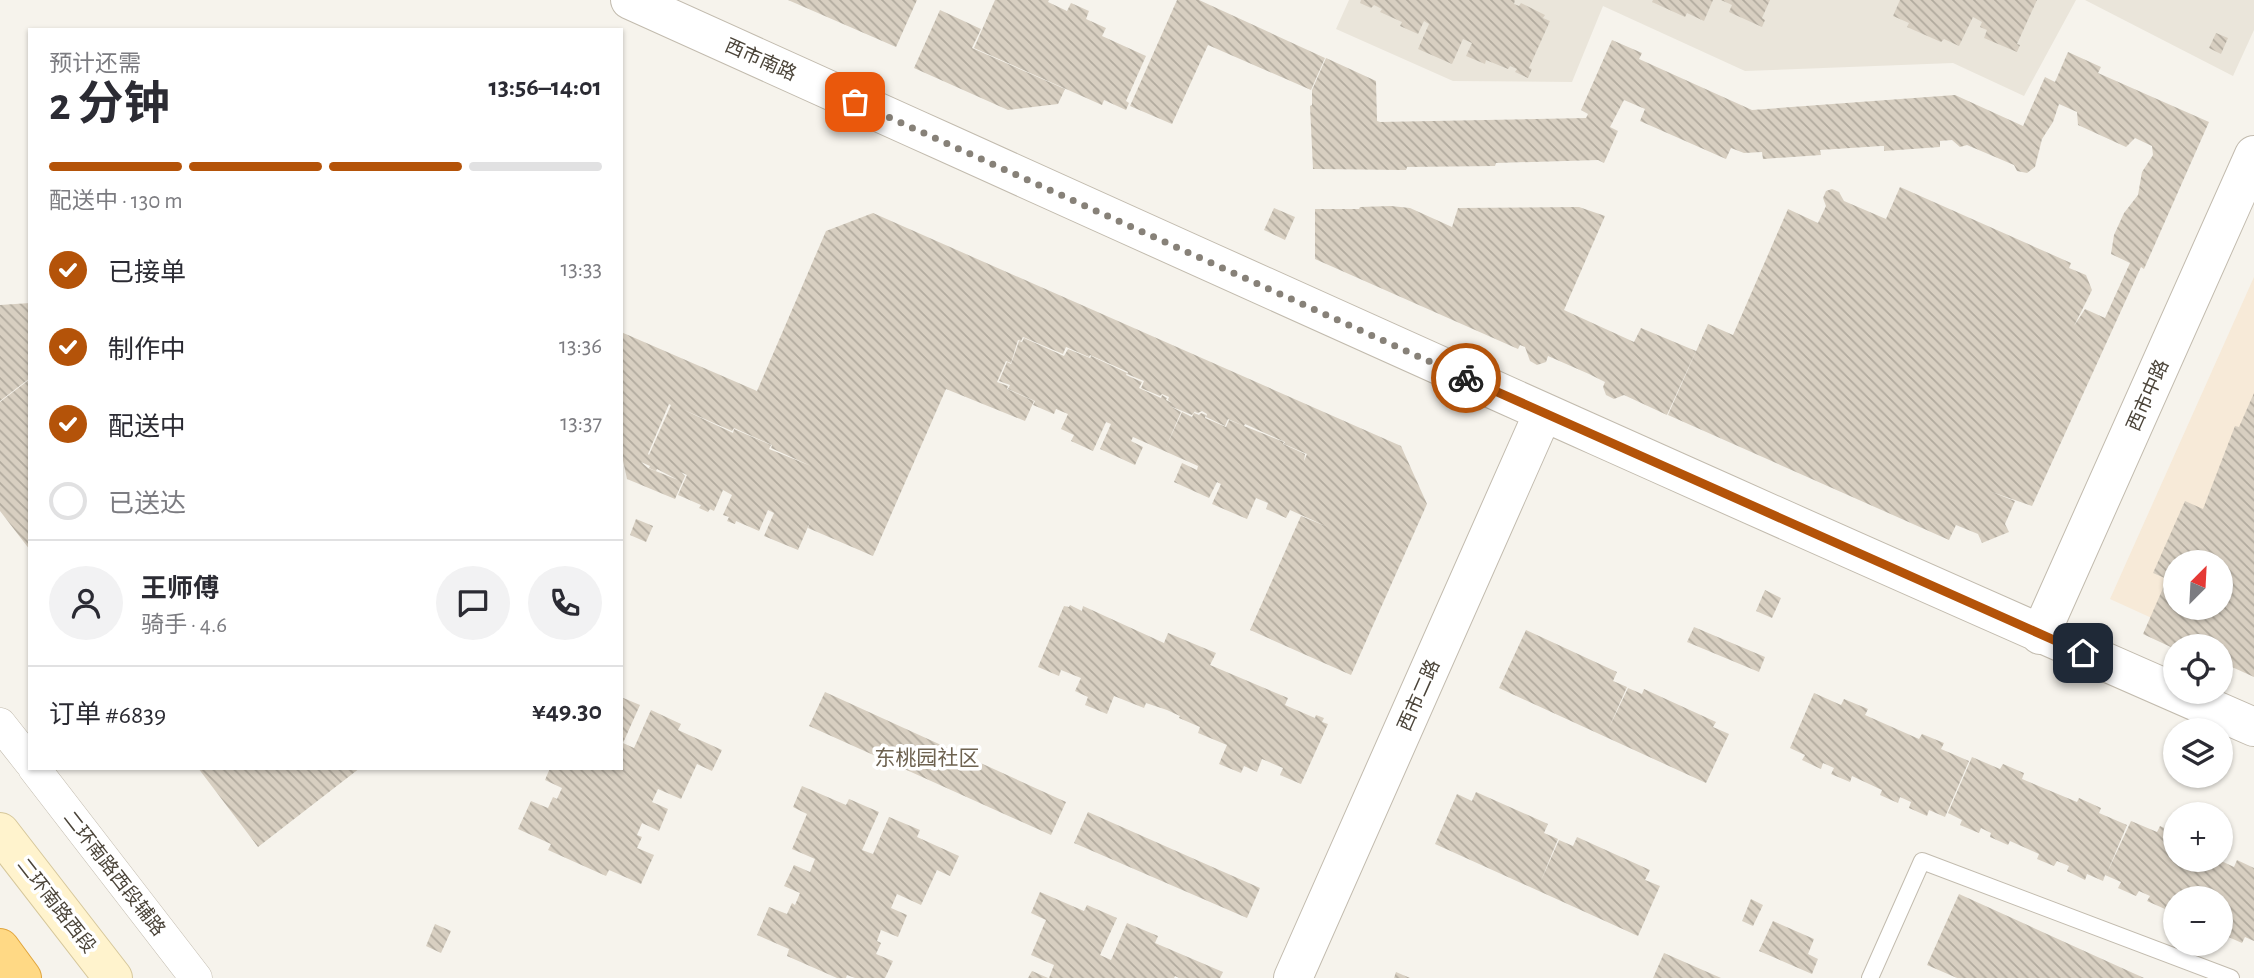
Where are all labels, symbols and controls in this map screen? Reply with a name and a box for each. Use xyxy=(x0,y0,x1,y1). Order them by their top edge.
street label: 西市南路 xyxy=(722,34,800,85)
text: 预计还需 xyxy=(49,53,141,76)
pin xyxy=(825,72,885,132)
text: 13:56–14:01 xyxy=(488,74,602,100)
text: 2 分钟 xyxy=(49,82,170,128)
icon: bag xyxy=(836,83,874,121)
text: 配送中 · 130 m xyxy=(49,190,183,213)
icon: check xyxy=(49,251,87,289)
text: 13:33 xyxy=(560,258,602,281)
text: 已接单 xyxy=(108,260,186,286)
icon: check xyxy=(49,328,87,366)
text: 13:36 xyxy=(559,335,602,358)
text: 制作中 xyxy=(108,337,186,363)
courier xyxy=(1431,343,1501,413)
street label: 西市中路 xyxy=(2122,356,2173,434)
icon: bike xyxy=(1447,359,1485,397)
icon: check xyxy=(49,405,87,443)
text: 13:37 xyxy=(560,412,602,435)
text: 配送中 xyxy=(108,414,186,440)
text: 已送达 xyxy=(108,491,186,517)
north arrow xyxy=(2163,550,2233,620)
map controls xyxy=(2163,550,2233,956)
button: person xyxy=(49,566,123,640)
button: chat xyxy=(436,566,510,640)
button: phone xyxy=(528,566,602,640)
text: 王师傅 xyxy=(141,576,219,602)
text: 骑手 · 4.6 xyxy=(141,614,227,637)
pin xyxy=(2053,623,2113,683)
icon: home xyxy=(2064,634,2102,672)
button: locate xyxy=(2163,634,2233,704)
street label: 西市二路 xyxy=(1393,656,1444,734)
text: ¥49.30 xyxy=(532,698,602,724)
text: 订单 #6839 xyxy=(49,702,166,728)
button: layers xyxy=(2163,718,2233,788)
district label: 东桃园社区 xyxy=(875,747,980,769)
button: + xyxy=(2163,802,2233,872)
street label: 二环南路西段辅路 xyxy=(60,807,170,940)
street label: 二环南路西段 xyxy=(13,854,100,957)
button: − xyxy=(2163,886,2233,956)

